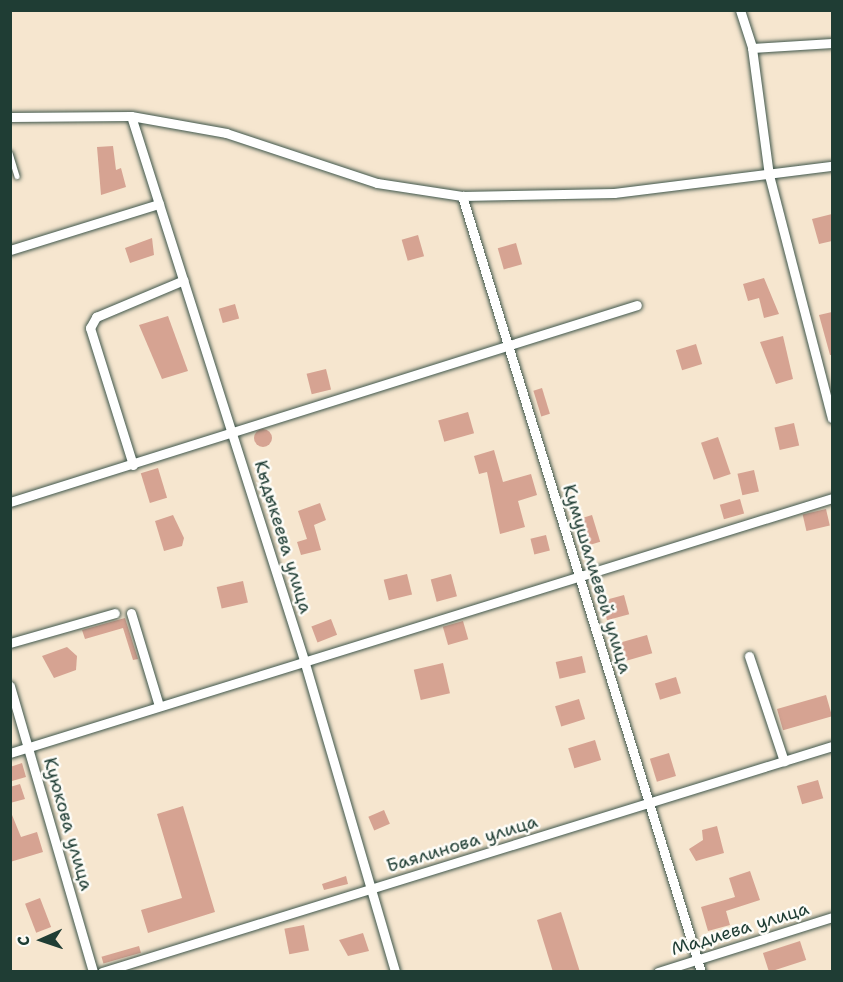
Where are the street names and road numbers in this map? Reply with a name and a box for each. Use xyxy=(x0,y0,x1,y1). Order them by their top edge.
street label: Кыдыкеева улица xyxy=(249,458,317,616)
street label: Кумушалиевой улица xyxy=(558,482,636,676)
street label: Куюкова улица xyxy=(39,755,97,893)
street label: Баялинова улица xyxy=(384,811,540,877)
street label: Мадиева улица xyxy=(668,898,812,960)

